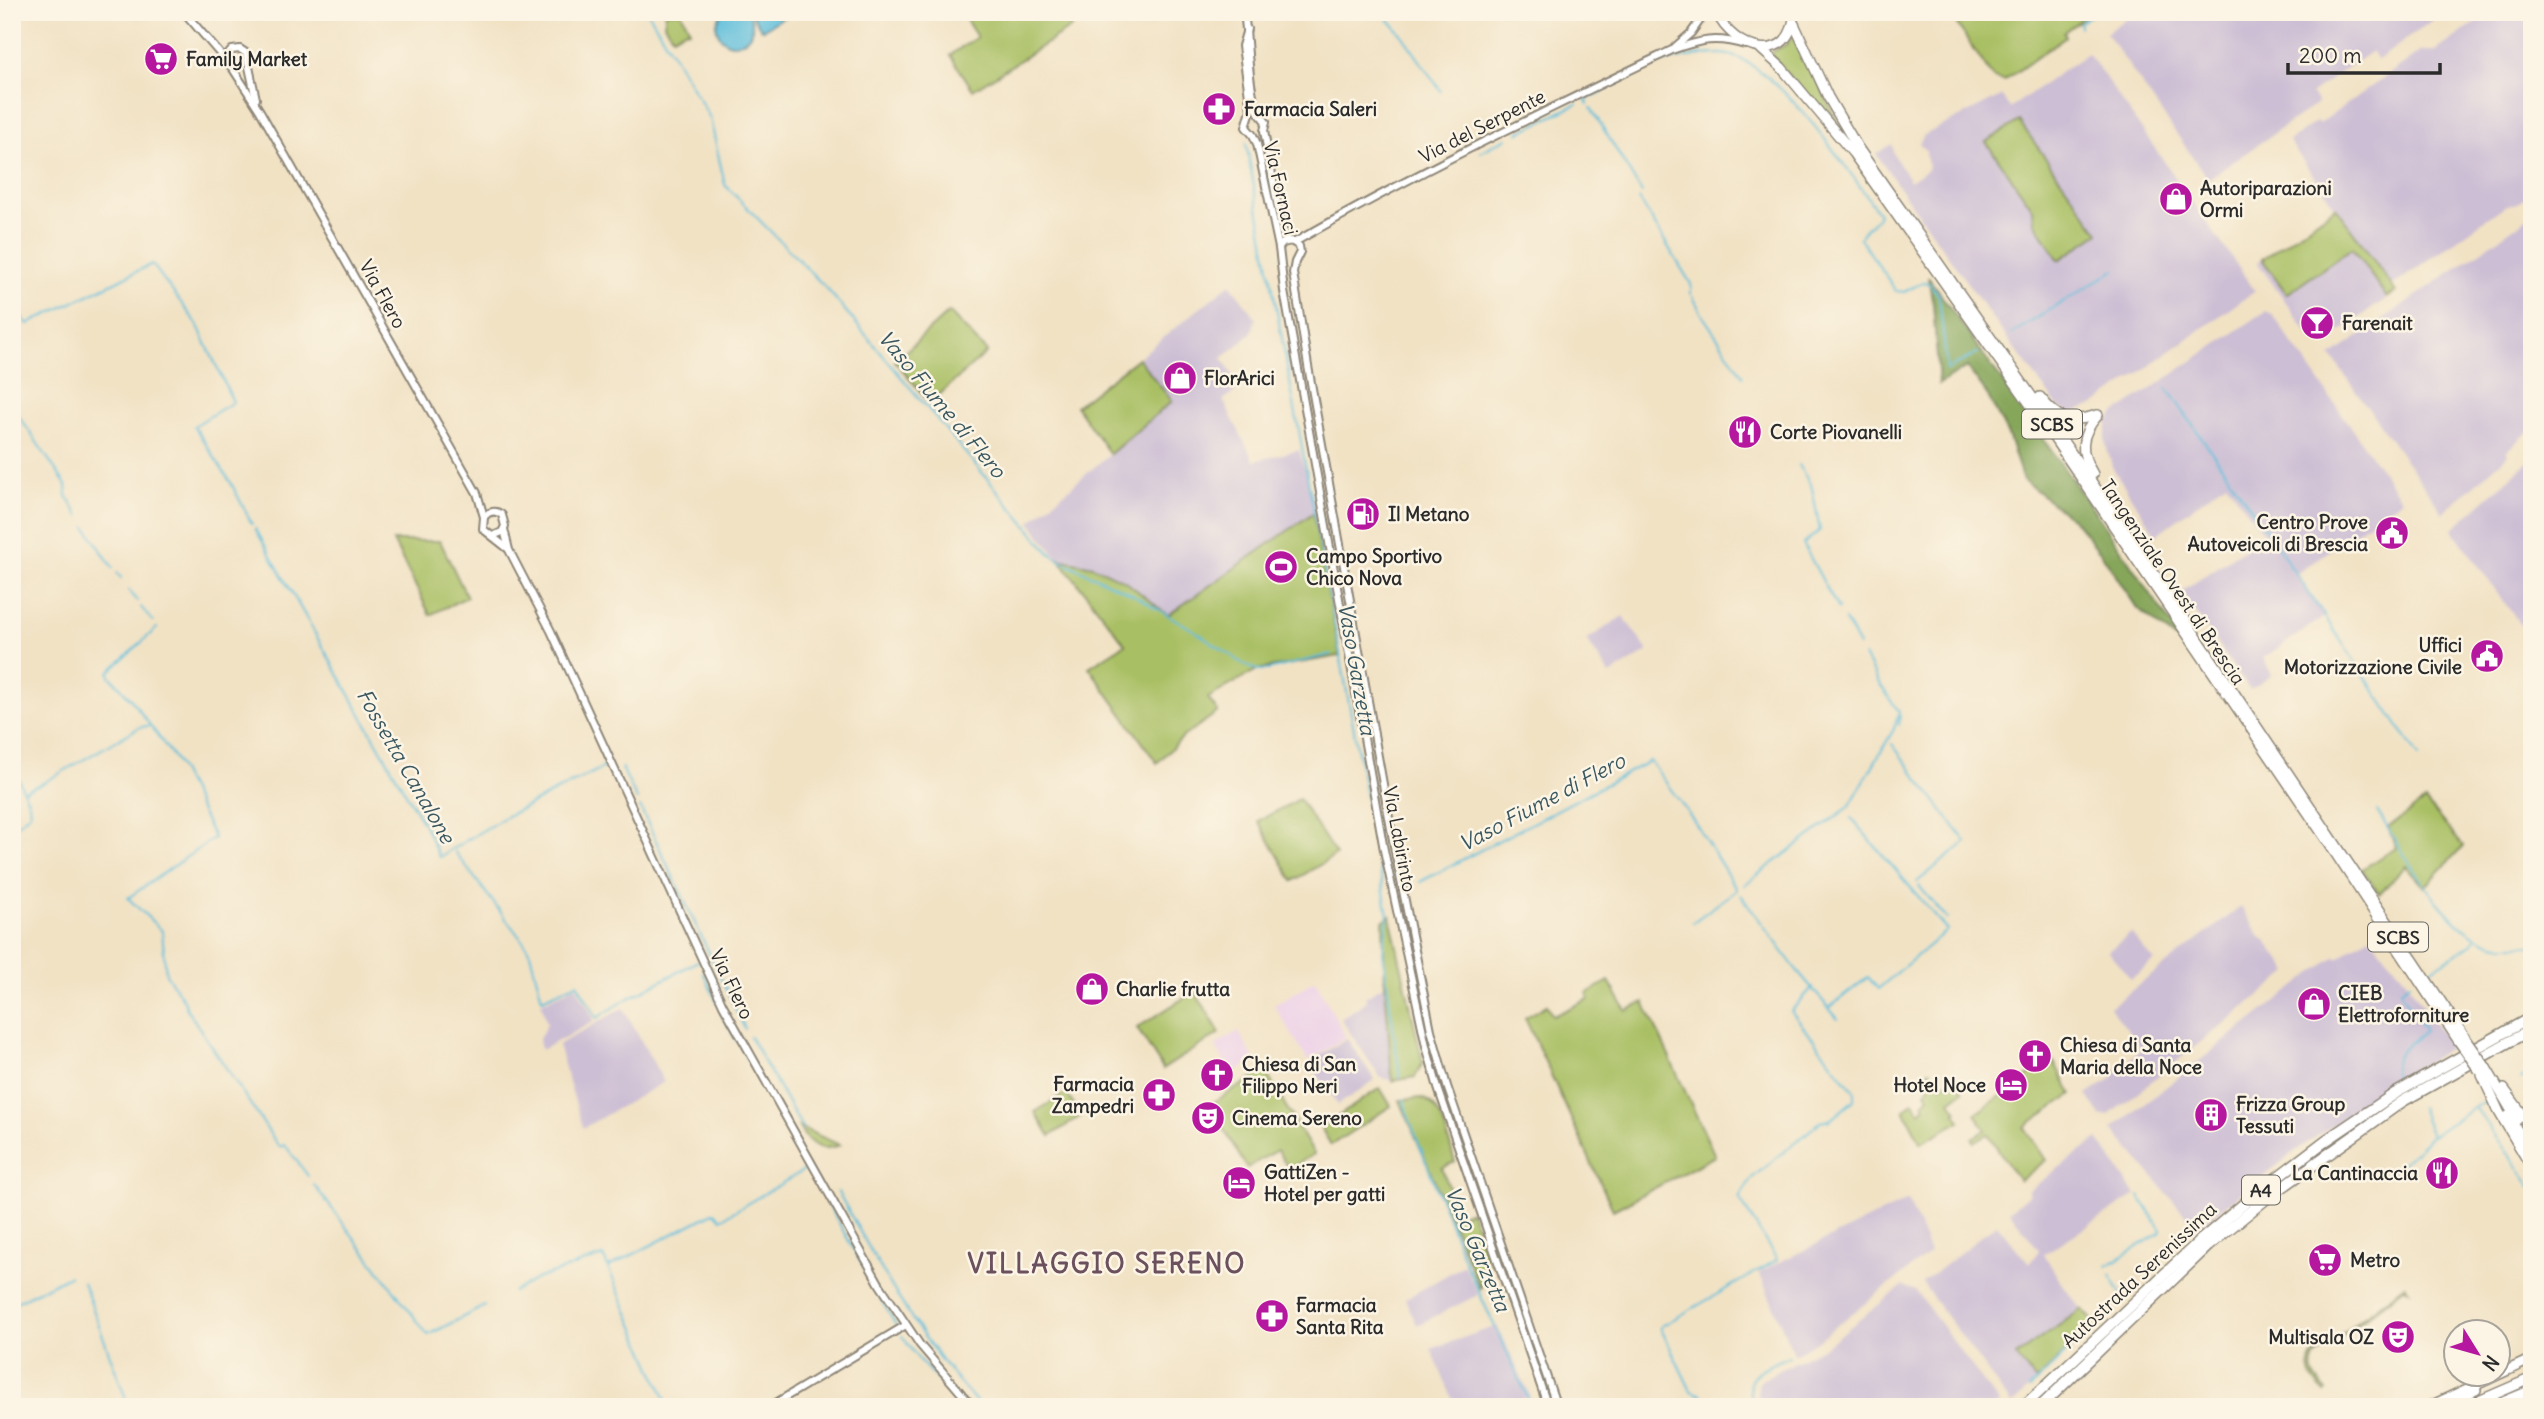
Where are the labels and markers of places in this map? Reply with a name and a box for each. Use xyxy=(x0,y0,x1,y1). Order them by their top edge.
supermarket icon: Family Market xyxy=(142,40,180,78)
place label: Family Market xyxy=(186,47,308,71)
pharmacy icon: Farmacia Saleri xyxy=(1200,90,1238,128)
place label: Farmacia Saleri xyxy=(1244,97,1377,121)
place label: Autoriparazioni Ormi xyxy=(2200,176,2332,222)
shop icon: Autoriparazioni Ormi xyxy=(2157,180,2195,218)
bar icon: Farenait xyxy=(2298,304,2336,342)
place label: Farenait xyxy=(2342,311,2413,335)
shop icon: FlorArici xyxy=(1161,359,1199,397)
place label: FlorArici xyxy=(1204,366,1275,390)
restaurant icon: Corte Piovanelli xyxy=(1726,413,1764,451)
place label: Corte Piovanelli xyxy=(1770,420,1902,444)
fuel station icon: Il Metano xyxy=(1344,495,1382,533)
place label: Il Metano xyxy=(1388,502,1470,526)
place label: Centro Prove Autoveicoli di Brescia xyxy=(2187,510,2368,556)
public building icon: Centro Prove Autoveicoli di Brescia xyxy=(2373,514,2411,552)
place label: Campo Sportivo Chico Nova xyxy=(1306,544,1443,590)
sports icon: Campo Sportivo Chico Nova xyxy=(1262,548,1300,586)
place label: Uffici Motorizzazione Civile xyxy=(2284,633,2462,679)
public building icon: Uffici Motorizzazione Civile xyxy=(2468,637,2506,675)
shop icon: Charlie frutta xyxy=(1073,970,1111,1008)
place label: Charlie frutta xyxy=(1116,977,1230,1001)
place label: CIEB Elettroforniture xyxy=(2338,981,2469,1027)
shop icon: CIEB Elettroforniture xyxy=(2295,985,2333,1023)
place label: Chiesa di Santa Maria della Noce xyxy=(2060,1033,2202,1079)
church icon: Chiesa di Santa Maria della Noce xyxy=(2016,1037,2054,1075)
place label: Chiesa di San Filippo Neri xyxy=(1242,1052,1356,1098)
church icon: Chiesa di San Filippo Neri xyxy=(1198,1056,1236,1094)
hotel icon: Hotel Noce xyxy=(1992,1066,2030,1104)
place label: Farmacia Zampedri xyxy=(1052,1072,1134,1118)
place label: Hotel Noce xyxy=(1893,1073,1986,1097)
pharmacy icon: Farmacia Zampedri xyxy=(1140,1076,1178,1114)
place label: Frizza Group Tessuti xyxy=(2236,1092,2345,1138)
building icon: Frizza Group Tessuti xyxy=(2192,1096,2230,1134)
theatre icon: Cinema Sereno xyxy=(1189,1099,1227,1137)
place label: Cinema Sereno xyxy=(1232,1106,1362,1130)
restaurant icon: La Cantinaccia xyxy=(2423,1154,2461,1192)
place label: GattiZen - Hotel per gatti xyxy=(1264,1160,1385,1206)
place label: La Cantinaccia xyxy=(2292,1161,2418,1185)
hotel icon: GattiZen - Hotel per gatti xyxy=(1220,1164,1258,1202)
supermarket icon: Metro xyxy=(2306,1241,2344,1279)
place label: Metro xyxy=(2350,1248,2401,1272)
place label: Farmacia Santa Rita xyxy=(1296,1293,1384,1339)
pharmacy icon: Farmacia Santa Rita xyxy=(1253,1297,1291,1335)
theatre icon: Multisala OZ xyxy=(2379,1318,2417,1356)
place label: Multisala OZ xyxy=(2268,1325,2374,1349)

